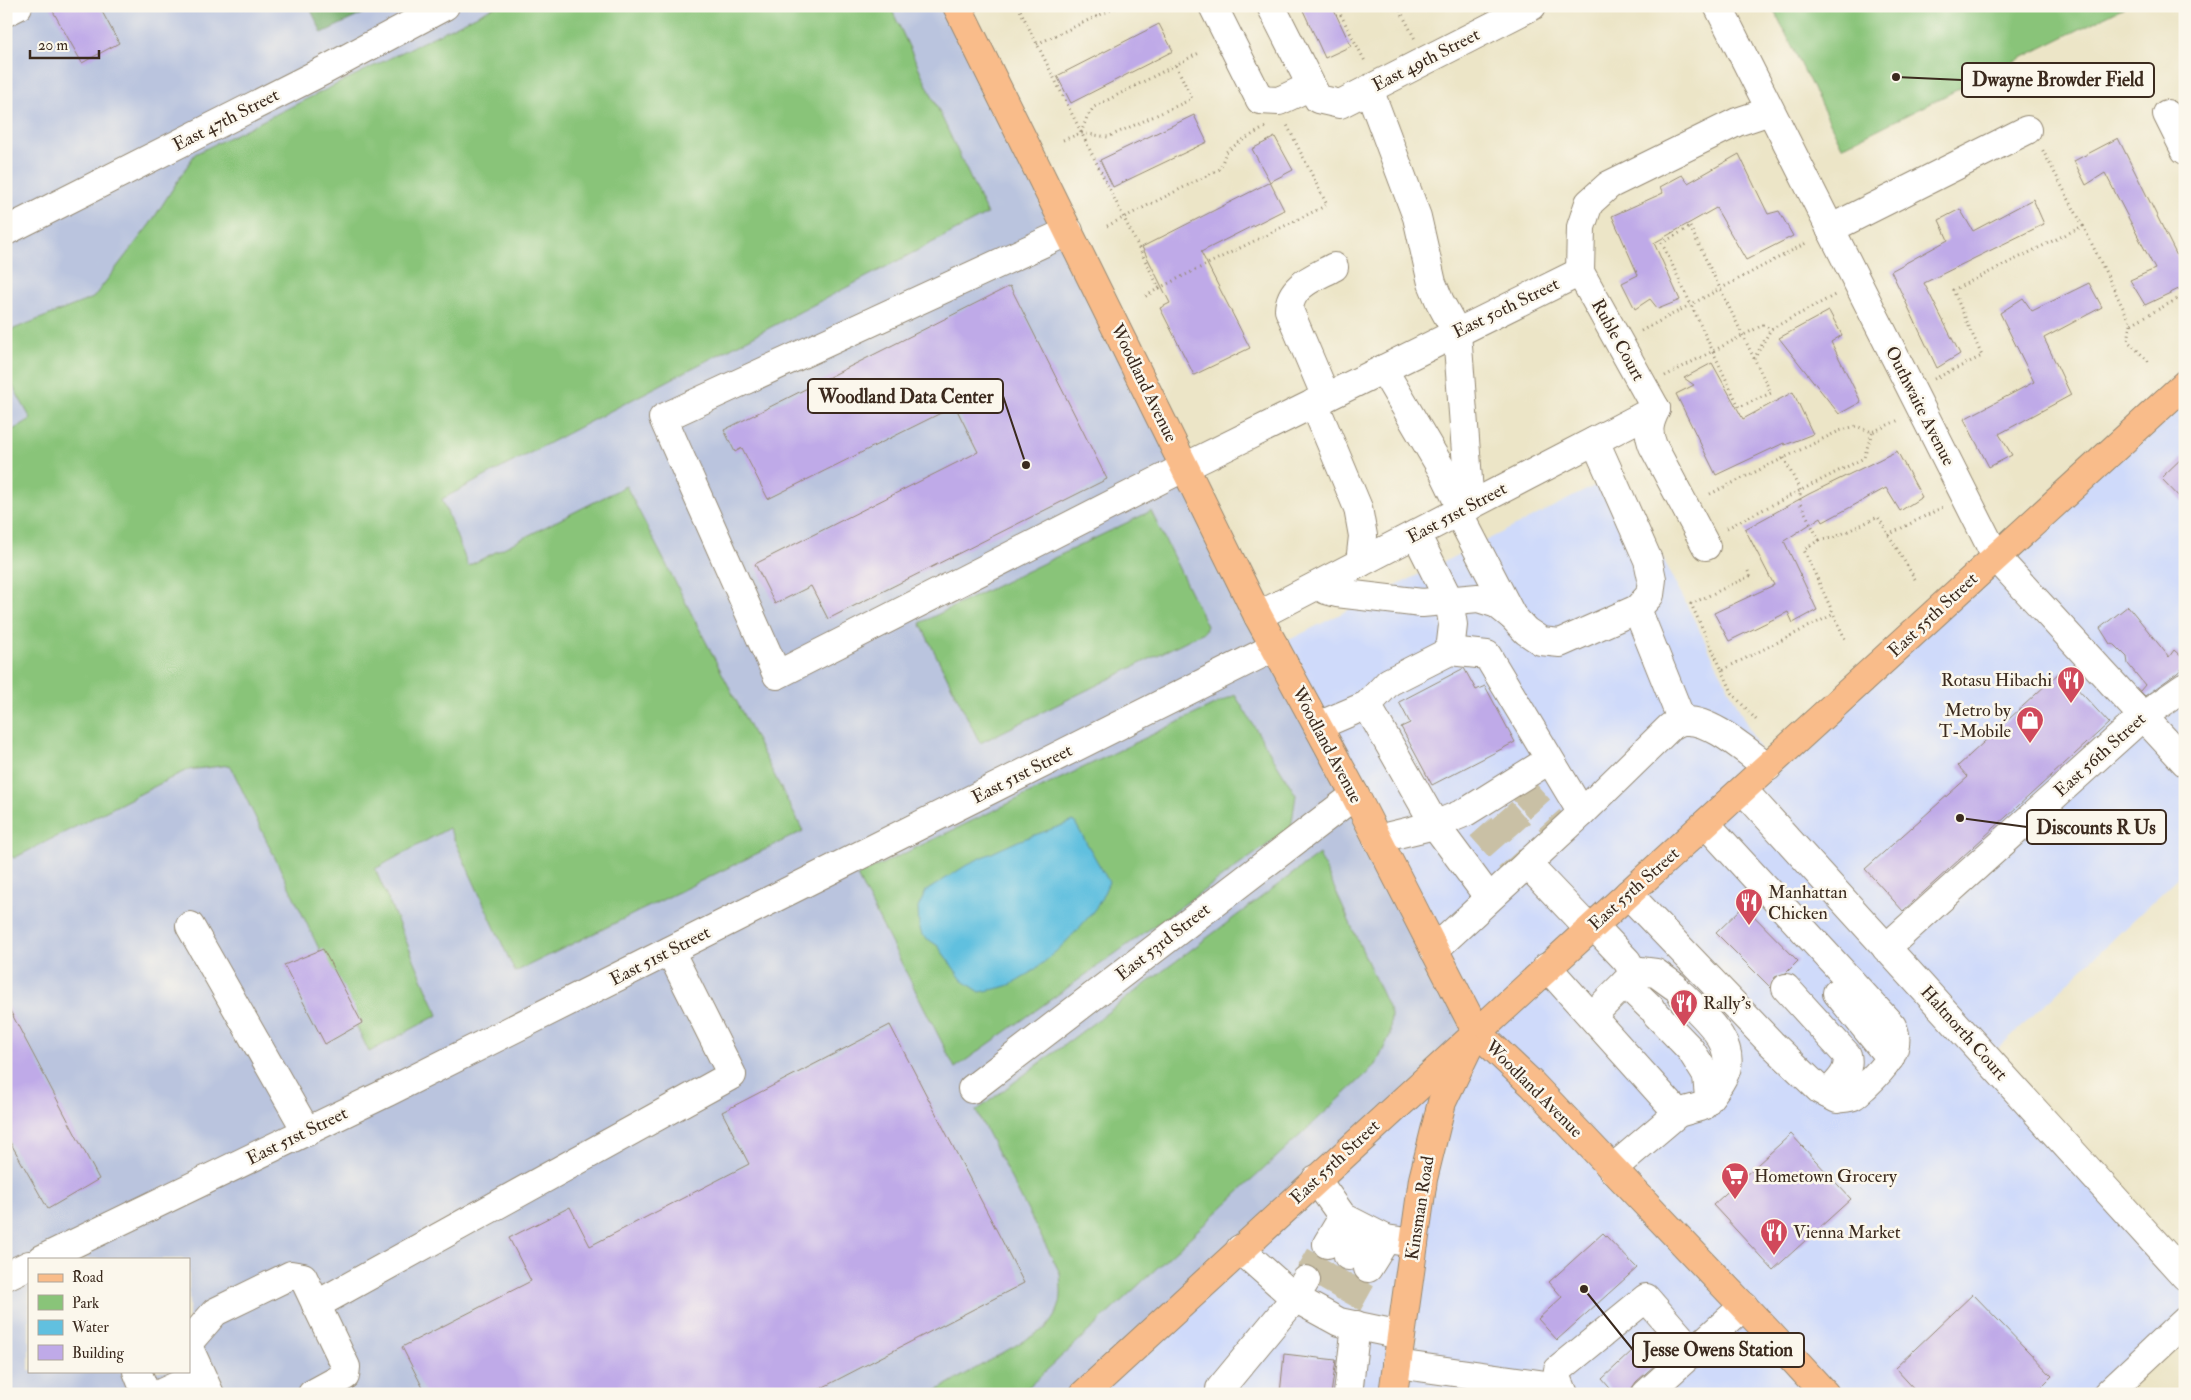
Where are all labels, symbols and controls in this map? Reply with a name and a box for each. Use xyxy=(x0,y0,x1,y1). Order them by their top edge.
street label: East 49th Street xyxy=(1368,23,1484,97)
scale bar xyxy=(30,28,99,60)
text: 20 m xyxy=(38,36,68,55)
callout: Dwayne Browder Field xyxy=(1962,63,2154,97)
text: Dwayne Browder Field xyxy=(1972,68,2145,93)
street label: East 47th Street xyxy=(169,83,283,157)
street label: East 50th Street xyxy=(1449,272,1563,344)
street label: Ruble Court xyxy=(1586,295,1650,385)
street label: Woodland Avenue xyxy=(1105,319,1183,446)
street label: Outhwaite Avenue xyxy=(1880,342,1960,470)
callout: Woodland Data Center xyxy=(808,379,1003,413)
text: Woodland Data Center xyxy=(817,385,994,409)
street label: East 51st Street xyxy=(1403,477,1511,549)
street label: East 55th Street xyxy=(1883,567,1983,662)
restaurant icon: Rotasu Hibachi xyxy=(2056,665,2086,704)
place label: Rotasu Hibachi xyxy=(1941,669,2052,692)
street label: Woodland Avenue xyxy=(1286,682,1368,808)
place label: Metro by T-Mobile xyxy=(1939,699,2012,743)
shop icon: Metro by T-Mobile xyxy=(2015,705,2045,744)
street label: East 56th Street xyxy=(2049,708,2151,802)
street label: East 51st Street xyxy=(968,739,1076,809)
callout: Discounts R Us xyxy=(2027,810,2166,844)
text: Discounts R Us xyxy=(2036,816,2156,840)
street label: East 55th Street xyxy=(1584,842,1684,936)
place label: Manhattan Chicken xyxy=(1768,881,1847,925)
restaurant icon: Manhattan Chicken xyxy=(1734,887,1764,926)
street label: East 53rd Street xyxy=(1111,898,1215,986)
street label: East 51st Street xyxy=(606,921,714,991)
street label: Haltnorth Court xyxy=(1915,981,2013,1085)
restaurant icon: Rally's xyxy=(1669,988,1699,1027)
place label: Rally's xyxy=(1703,992,1751,1015)
street label: Woodland Avenue xyxy=(1480,1035,1588,1143)
street label: East 51st Street xyxy=(243,1102,351,1170)
street label: East 55th Street xyxy=(1285,1114,1385,1209)
street label: Kinsman Road xyxy=(1400,1154,1440,1262)
supermarket icon: Hometown Grocery xyxy=(1720,1161,1750,1200)
place label: Hometown Grocery xyxy=(1754,1165,1898,1188)
restaurant icon: Vienna Market xyxy=(1759,1217,1789,1256)
place label: Vienna Market xyxy=(1793,1221,1901,1244)
legend xyxy=(28,1258,190,1372)
text: Road xyxy=(72,1268,104,1287)
text: Park xyxy=(72,1294,99,1313)
text: Water xyxy=(71,1318,109,1337)
callout: Jesse Owens Station xyxy=(1633,1333,1804,1367)
text: Jesse Owens Station xyxy=(1642,1338,1793,1362)
text: Building xyxy=(72,1344,124,1363)

